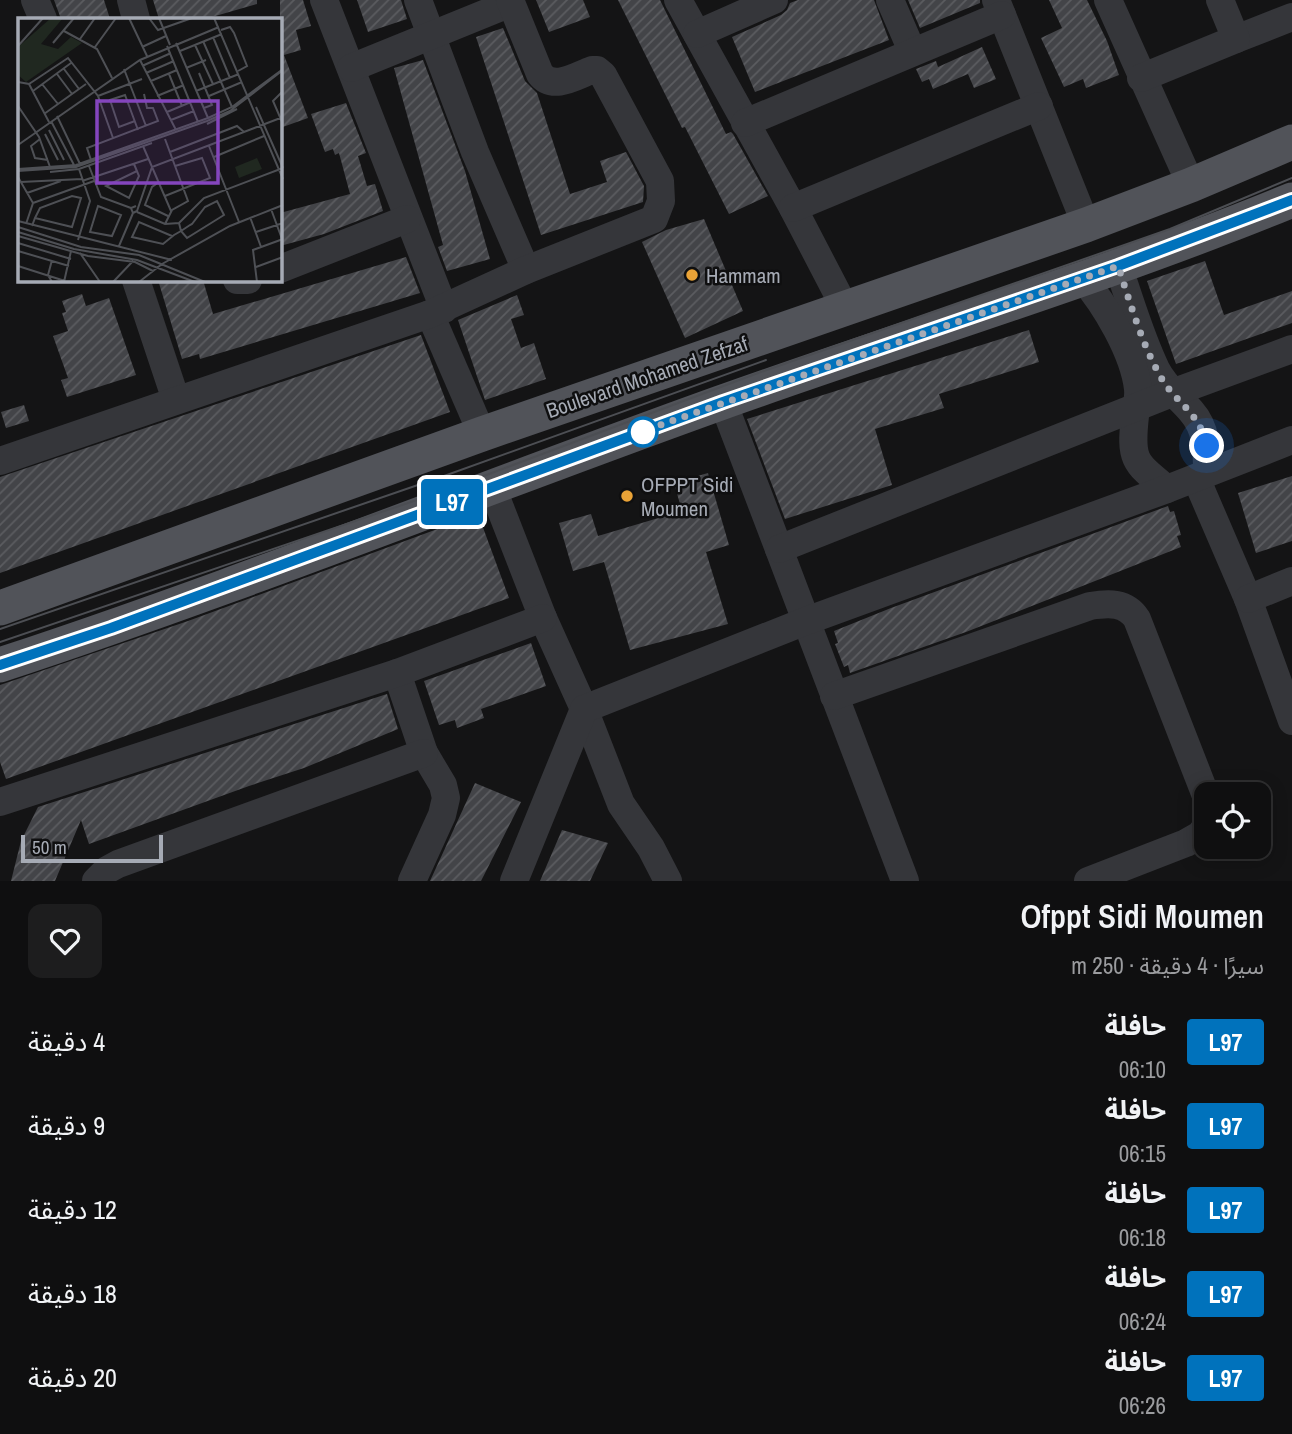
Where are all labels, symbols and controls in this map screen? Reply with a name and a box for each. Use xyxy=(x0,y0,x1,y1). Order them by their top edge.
inset map xyxy=(18,18,282,282)
place label: Hammam xyxy=(706,261,781,290)
marker: Hammam xyxy=(684,267,700,283)
street label: Boulevard Mohamed Zefzaf xyxy=(542,329,752,425)
unlabelled marker xyxy=(628,417,658,447)
your location xyxy=(1189,428,1224,463)
place label: OFPPT Sidi Moumen xyxy=(641,470,734,523)
line badge: L97 xyxy=(412,479,492,525)
text: L97 xyxy=(435,486,469,518)
marker: OFPPT Sidi Moumen xyxy=(619,488,635,504)
map controls xyxy=(1194,782,1271,859)
button: locate xyxy=(1194,782,1271,859)
scale bar xyxy=(21,832,163,864)
text: 50 m xyxy=(32,834,67,860)
text: Ofppt Sidi Moumen xyxy=(1020,894,1264,938)
button: heart xyxy=(28,904,102,978)
text: سيرًا · 4 دقيقة · 250 m xyxy=(1071,950,1264,981)
text: حافلة xyxy=(1105,1008,1166,1043)
text: 4 دقيقة xyxy=(28,1024,105,1059)
text: L97 xyxy=(1209,1026,1242,1058)
text: 06:10 xyxy=(1119,1054,1166,1085)
text: حافلة xyxy=(1105,1092,1166,1127)
text: 9 دقيقة xyxy=(28,1108,105,1143)
text: L97 xyxy=(1209,1110,1242,1142)
text: 06:15 xyxy=(1119,1138,1166,1169)
text: حافلة xyxy=(1105,1176,1166,1211)
text: 12 دقيقة xyxy=(28,1192,117,1227)
text: L97 xyxy=(1209,1194,1242,1226)
text: 06:18 xyxy=(1119,1222,1166,1253)
text: حافلة xyxy=(1105,1260,1166,1295)
text: 18 دقيقة xyxy=(28,1276,117,1311)
text: L97 xyxy=(1209,1278,1242,1310)
text: 06:24 xyxy=(1119,1306,1166,1337)
text: حافلة xyxy=(1105,1344,1166,1379)
text: 20 دقيقة xyxy=(28,1360,117,1395)
text: L97 xyxy=(1209,1362,1242,1394)
text: 06:26 xyxy=(1119,1390,1166,1421)

